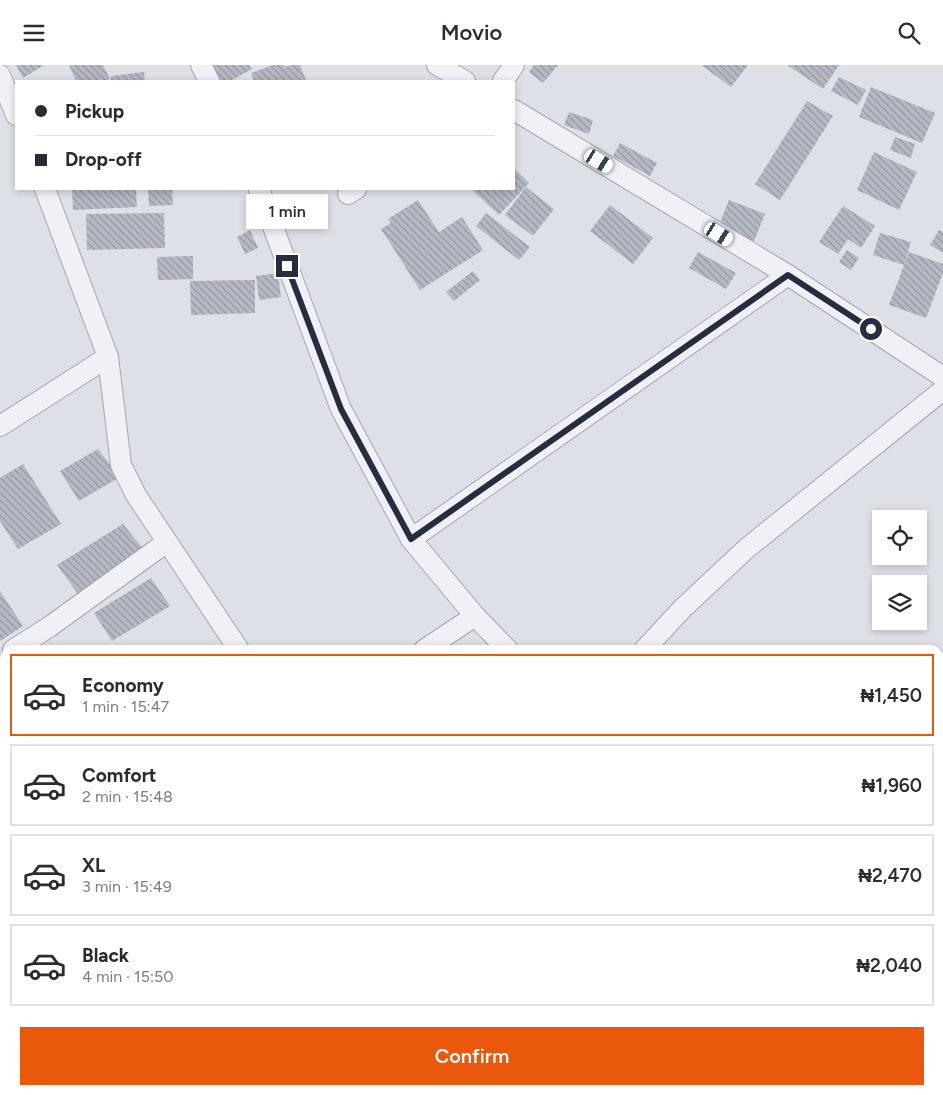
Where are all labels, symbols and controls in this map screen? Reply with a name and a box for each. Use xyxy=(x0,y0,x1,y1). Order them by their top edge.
icon: menu xyxy=(20,19,48,47)
text: Movio xyxy=(441,19,502,46)
icon: search xyxy=(895,19,923,47)
text: Pickup xyxy=(65,100,124,123)
car xyxy=(582,147,615,175)
text: Drop-off xyxy=(65,148,142,171)
callout: 1 min xyxy=(246,193,328,229)
text: 1 min xyxy=(268,202,306,221)
car xyxy=(702,220,735,248)
route end xyxy=(276,255,298,277)
route start xyxy=(860,318,882,340)
map controls xyxy=(872,510,927,630)
button: locate xyxy=(872,510,927,565)
button: layers xyxy=(872,575,927,630)
icon: car xyxy=(22,673,67,718)
text: Economy xyxy=(82,674,164,697)
text: ₦1,450 xyxy=(860,684,922,707)
text: 1 min · 15:47 xyxy=(82,697,169,716)
icon: car xyxy=(22,763,67,808)
text: Comfort xyxy=(82,764,157,787)
text: ₦1,960 xyxy=(862,774,922,797)
text: 2 min · 15:48 xyxy=(82,787,173,806)
icon: car xyxy=(22,853,67,898)
text: XL xyxy=(82,854,105,877)
text: ₦2,470 xyxy=(858,864,922,887)
text: 3 min · 15:49 xyxy=(82,877,172,896)
icon: car xyxy=(22,943,67,988)
text: Black xyxy=(82,944,129,967)
text: ₦2,040 xyxy=(856,954,922,977)
text: 4 min · 15:50 xyxy=(82,967,173,986)
button: Confirm xyxy=(20,1027,924,1085)

